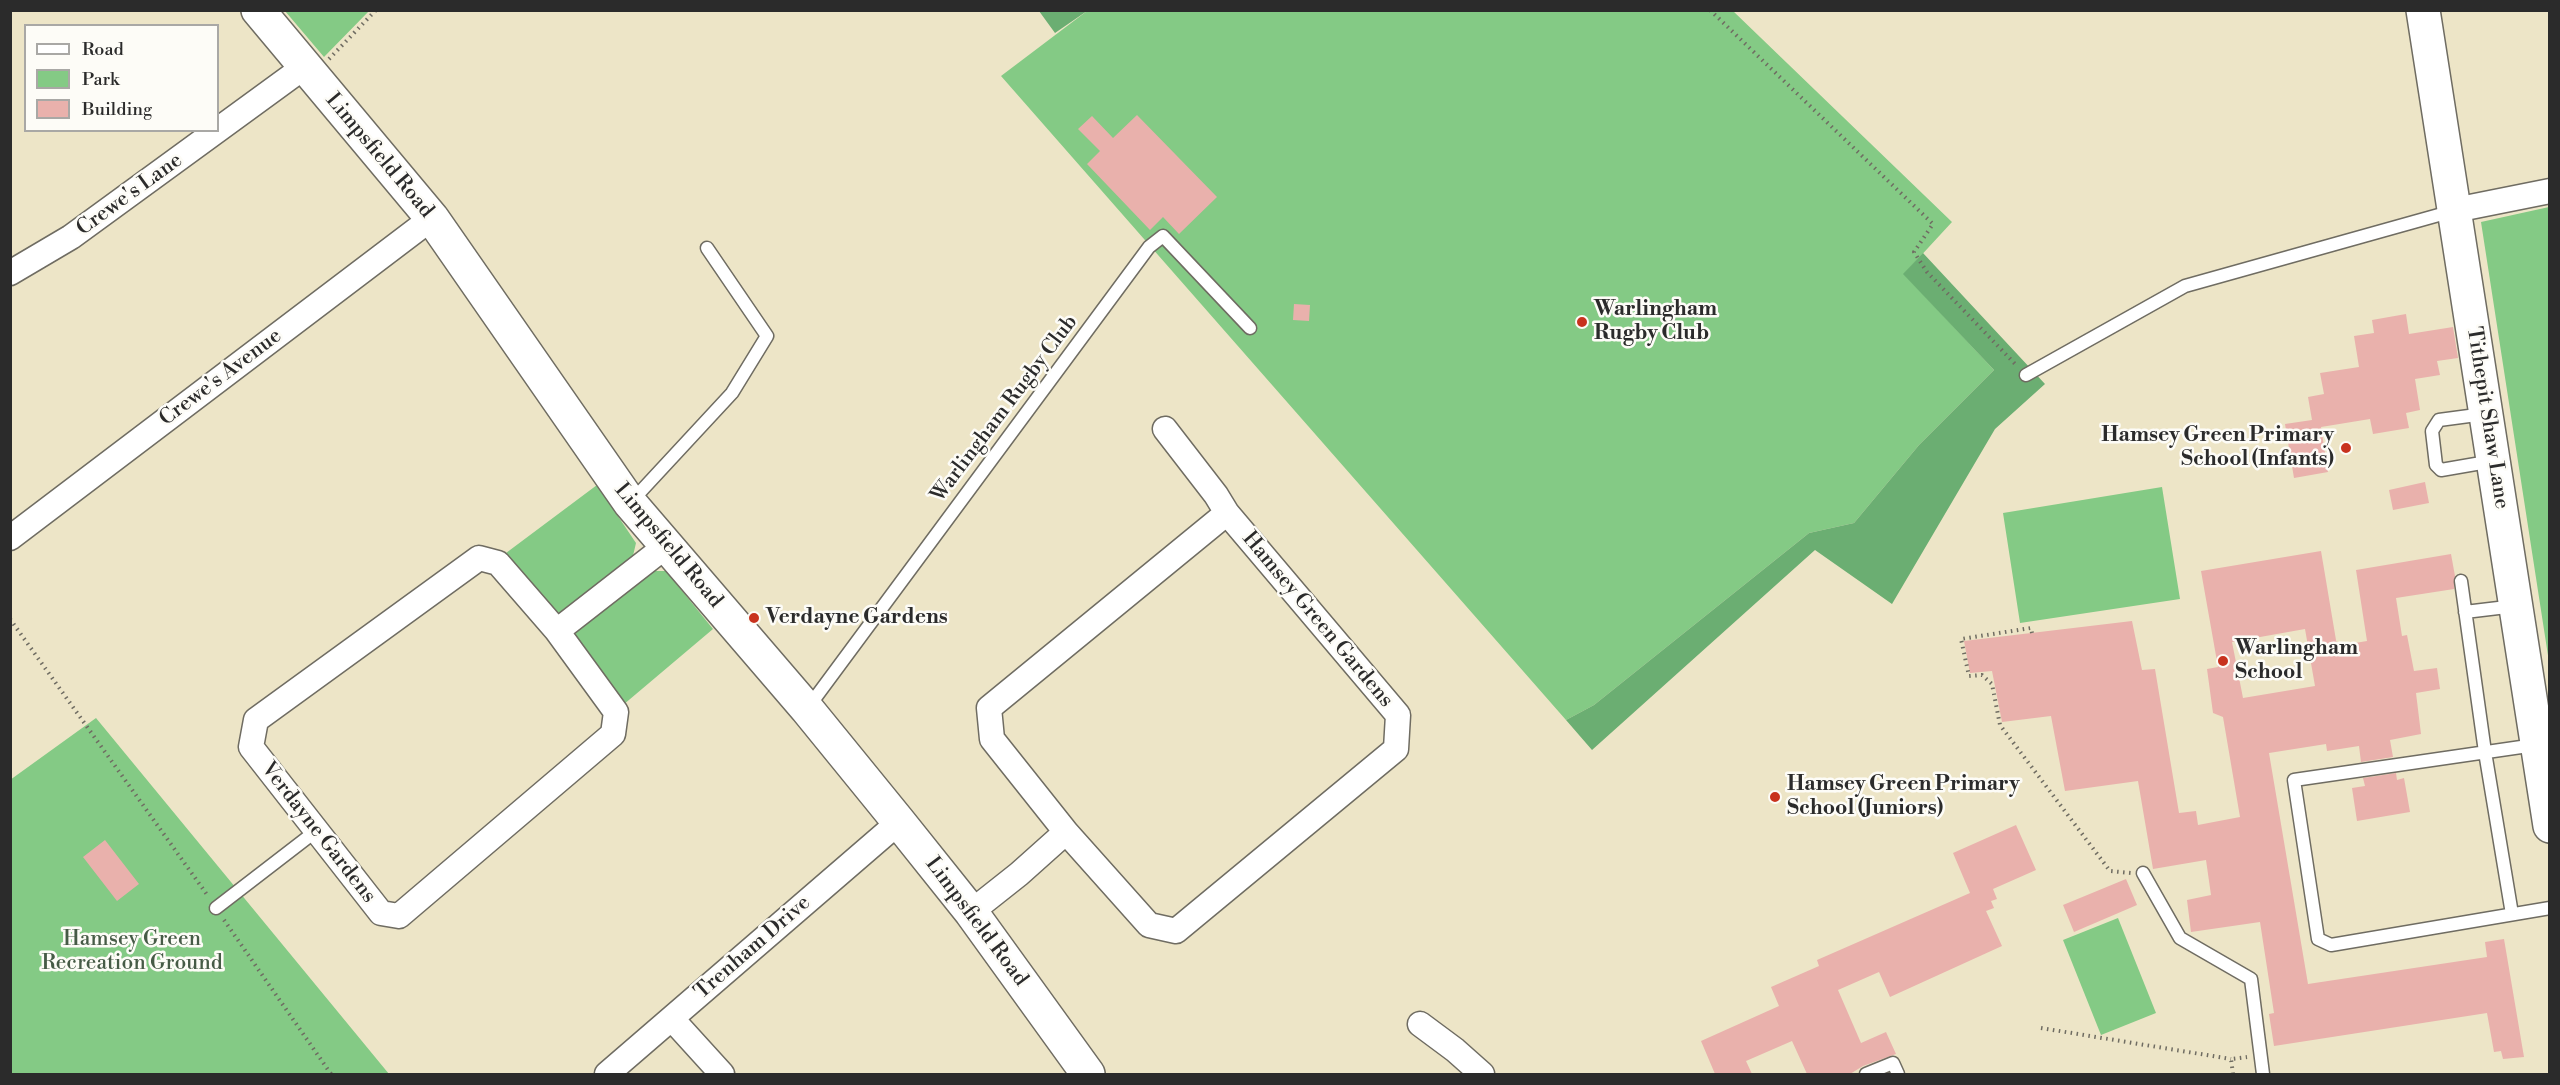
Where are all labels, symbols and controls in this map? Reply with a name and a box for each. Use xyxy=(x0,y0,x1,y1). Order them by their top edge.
legend xyxy=(24,24,219,132)
text: Road xyxy=(82,38,124,61)
text: Park xyxy=(82,68,119,91)
street label: Limpsfield Road xyxy=(319,88,439,224)
text: Building xyxy=(82,98,152,121)
street label: Crewe's Lane xyxy=(72,148,188,242)
place label: Warlingham Rugby Club xyxy=(1594,297,1717,347)
street label: Warlingham Rugby Club xyxy=(926,311,1084,507)
marker: Warlingham Rugby Club xyxy=(1575,315,1589,329)
street label: Crewe's Avenue xyxy=(155,324,287,432)
street label: Tithepit Shaw Lane xyxy=(2460,325,2514,511)
place label: Hamsey Green Primary School (Infants) xyxy=(2101,423,2334,473)
marker: Hamsey Green Primary School (Infants) xyxy=(2339,441,2353,455)
street label: Limpsfield Road xyxy=(608,478,728,614)
street label: Hamsey Green Gardens xyxy=(1236,527,1398,713)
place label: Verdayne Gardens xyxy=(766,605,948,631)
marker: Verdayne Gardens xyxy=(747,611,761,625)
place label: Warlingham School xyxy=(2235,636,2358,686)
marker: Warlingham School xyxy=(2216,654,2230,668)
street label: Verdayne Gardens xyxy=(255,757,381,909)
place label: Hamsey Green Primary School (Juniors) xyxy=(1787,772,2020,822)
marker: Hamsey Green Primary School (Juniors) xyxy=(1768,790,1782,804)
street label: Limpsfield Road xyxy=(919,852,1033,992)
street label: Trenham Drive xyxy=(690,891,816,1005)
park label: Hamsey Green Recreation Ground xyxy=(41,927,223,977)

